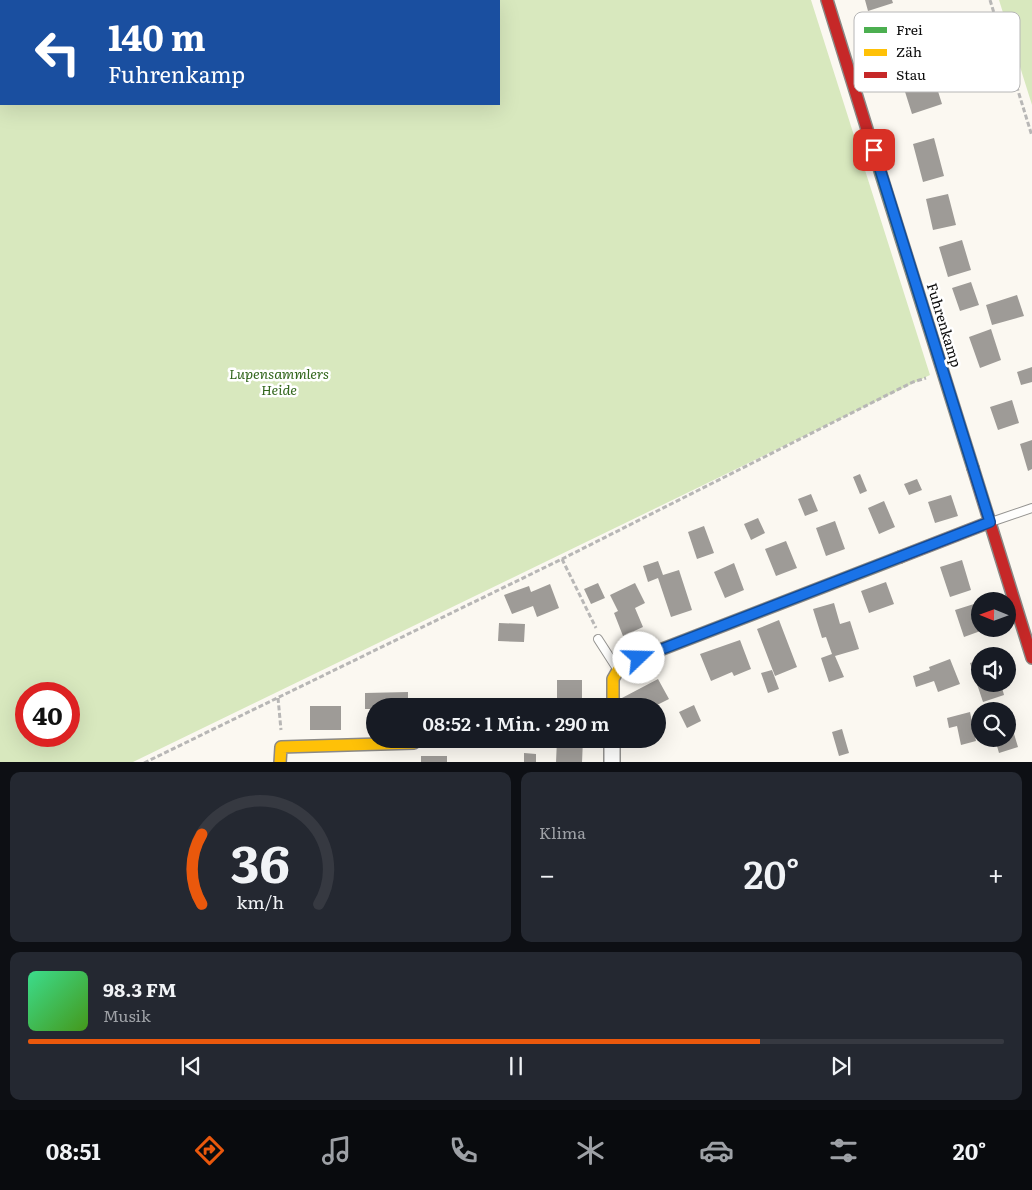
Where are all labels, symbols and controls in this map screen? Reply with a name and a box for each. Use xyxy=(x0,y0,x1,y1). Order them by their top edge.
text: 140 m xyxy=(108,10,206,62)
legend xyxy=(854,12,1020,92)
text: Frei xyxy=(896,19,923,39)
icon: left xyxy=(25,20,90,85)
text: Zäh xyxy=(896,41,922,61)
text: Fuhrenkamp xyxy=(108,57,245,90)
text: Stau xyxy=(896,64,926,84)
pin xyxy=(853,129,895,171)
icon: arrive xyxy=(860,136,888,164)
street label: Fuhrenkamp xyxy=(923,280,967,369)
park label: Lupensammlers Heide xyxy=(229,363,329,399)
north arrow xyxy=(971,592,1016,638)
map controls xyxy=(971,592,1016,747)
position arrow xyxy=(612,631,664,683)
button: sound xyxy=(971,647,1016,692)
speed limit sign: 40 xyxy=(15,682,80,747)
button: search xyxy=(971,702,1016,747)
text: 08:52 · 1 Min. · 290 m xyxy=(423,709,609,737)
text: Klima xyxy=(539,820,586,844)
text: 36 xyxy=(231,822,290,899)
text: 20° xyxy=(744,844,799,901)
text: − xyxy=(539,852,555,894)
text: + xyxy=(988,852,1004,894)
text: km/h xyxy=(237,888,284,915)
text: 98.3 FM xyxy=(103,975,177,1003)
text: Musik xyxy=(103,1003,151,1027)
icon: previous xyxy=(177,1052,205,1080)
icon: pause xyxy=(502,1052,530,1080)
icon: next xyxy=(827,1052,855,1080)
icon: directions xyxy=(192,1133,227,1168)
icon: music xyxy=(319,1133,354,1168)
icon: phone xyxy=(446,1133,481,1168)
icon: climate xyxy=(573,1133,608,1168)
icon: car xyxy=(699,1133,734,1168)
icon: filters xyxy=(826,1133,861,1168)
text: 08:51 xyxy=(46,1134,101,1167)
text: 20° xyxy=(953,1134,986,1167)

